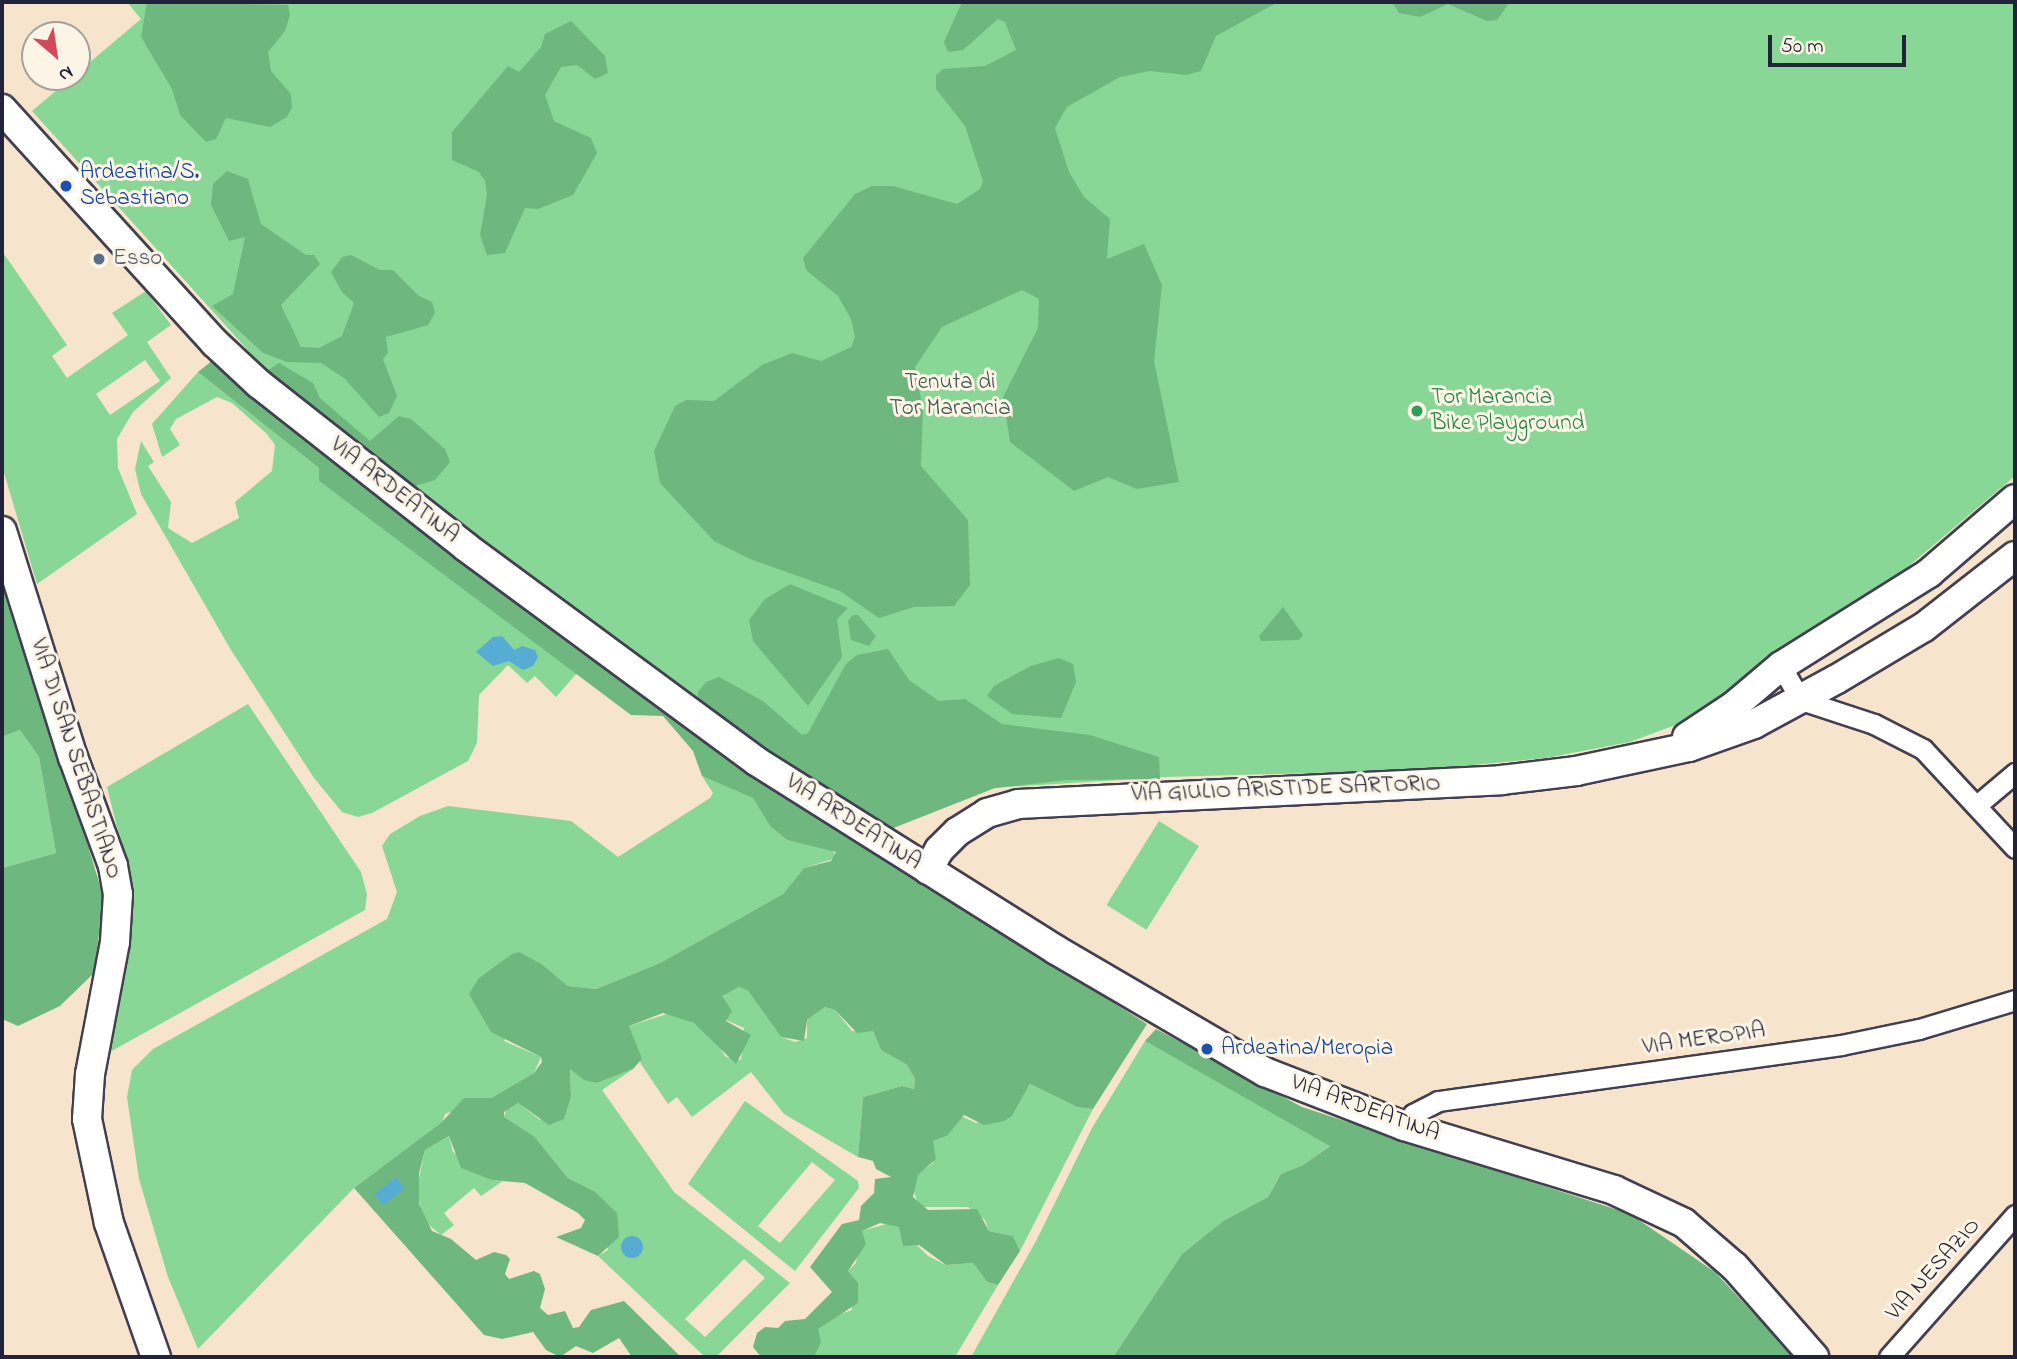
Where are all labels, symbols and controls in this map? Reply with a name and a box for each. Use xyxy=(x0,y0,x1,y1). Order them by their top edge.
north arrow xyxy=(21,21,91,91)
scale bar xyxy=(1772,21,1910,65)
text: 50 m xyxy=(1781,32,1824,62)
text: N xyxy=(53,58,78,88)
place label: Ardeatina/S. Sebastiano xyxy=(80,159,199,213)
marker: Ardeatina/S. Sebastiano xyxy=(58,178,74,194)
place label: Esso xyxy=(113,245,162,273)
marker: Esso xyxy=(91,251,107,267)
park label: Tenuta di Tor Marancia xyxy=(889,369,1011,423)
place label: Tor Marancia Bike Playground xyxy=(1431,384,1585,438)
marker: Tor Marancia Bike Playground xyxy=(1409,403,1425,419)
street label: VIA ARDEATINA xyxy=(324,432,464,550)
street label: VIA DI SAN SEBASTIANO xyxy=(23,635,127,883)
street label: VIA ARDEATINA xyxy=(780,769,926,877)
street label: VIA GIULIO ARISTIDE SARTORIO xyxy=(1131,771,1441,809)
street label: VIA MEROPIA xyxy=(1641,1018,1767,1062)
place label: Ardeatina/Meropia xyxy=(1221,1035,1393,1063)
marker: Ardeatina/Meropia xyxy=(1199,1041,1215,1057)
street label: VIA ARDEATINA xyxy=(1287,1069,1443,1149)
street label: VIA NESAZIO xyxy=(1881,1213,1987,1327)

